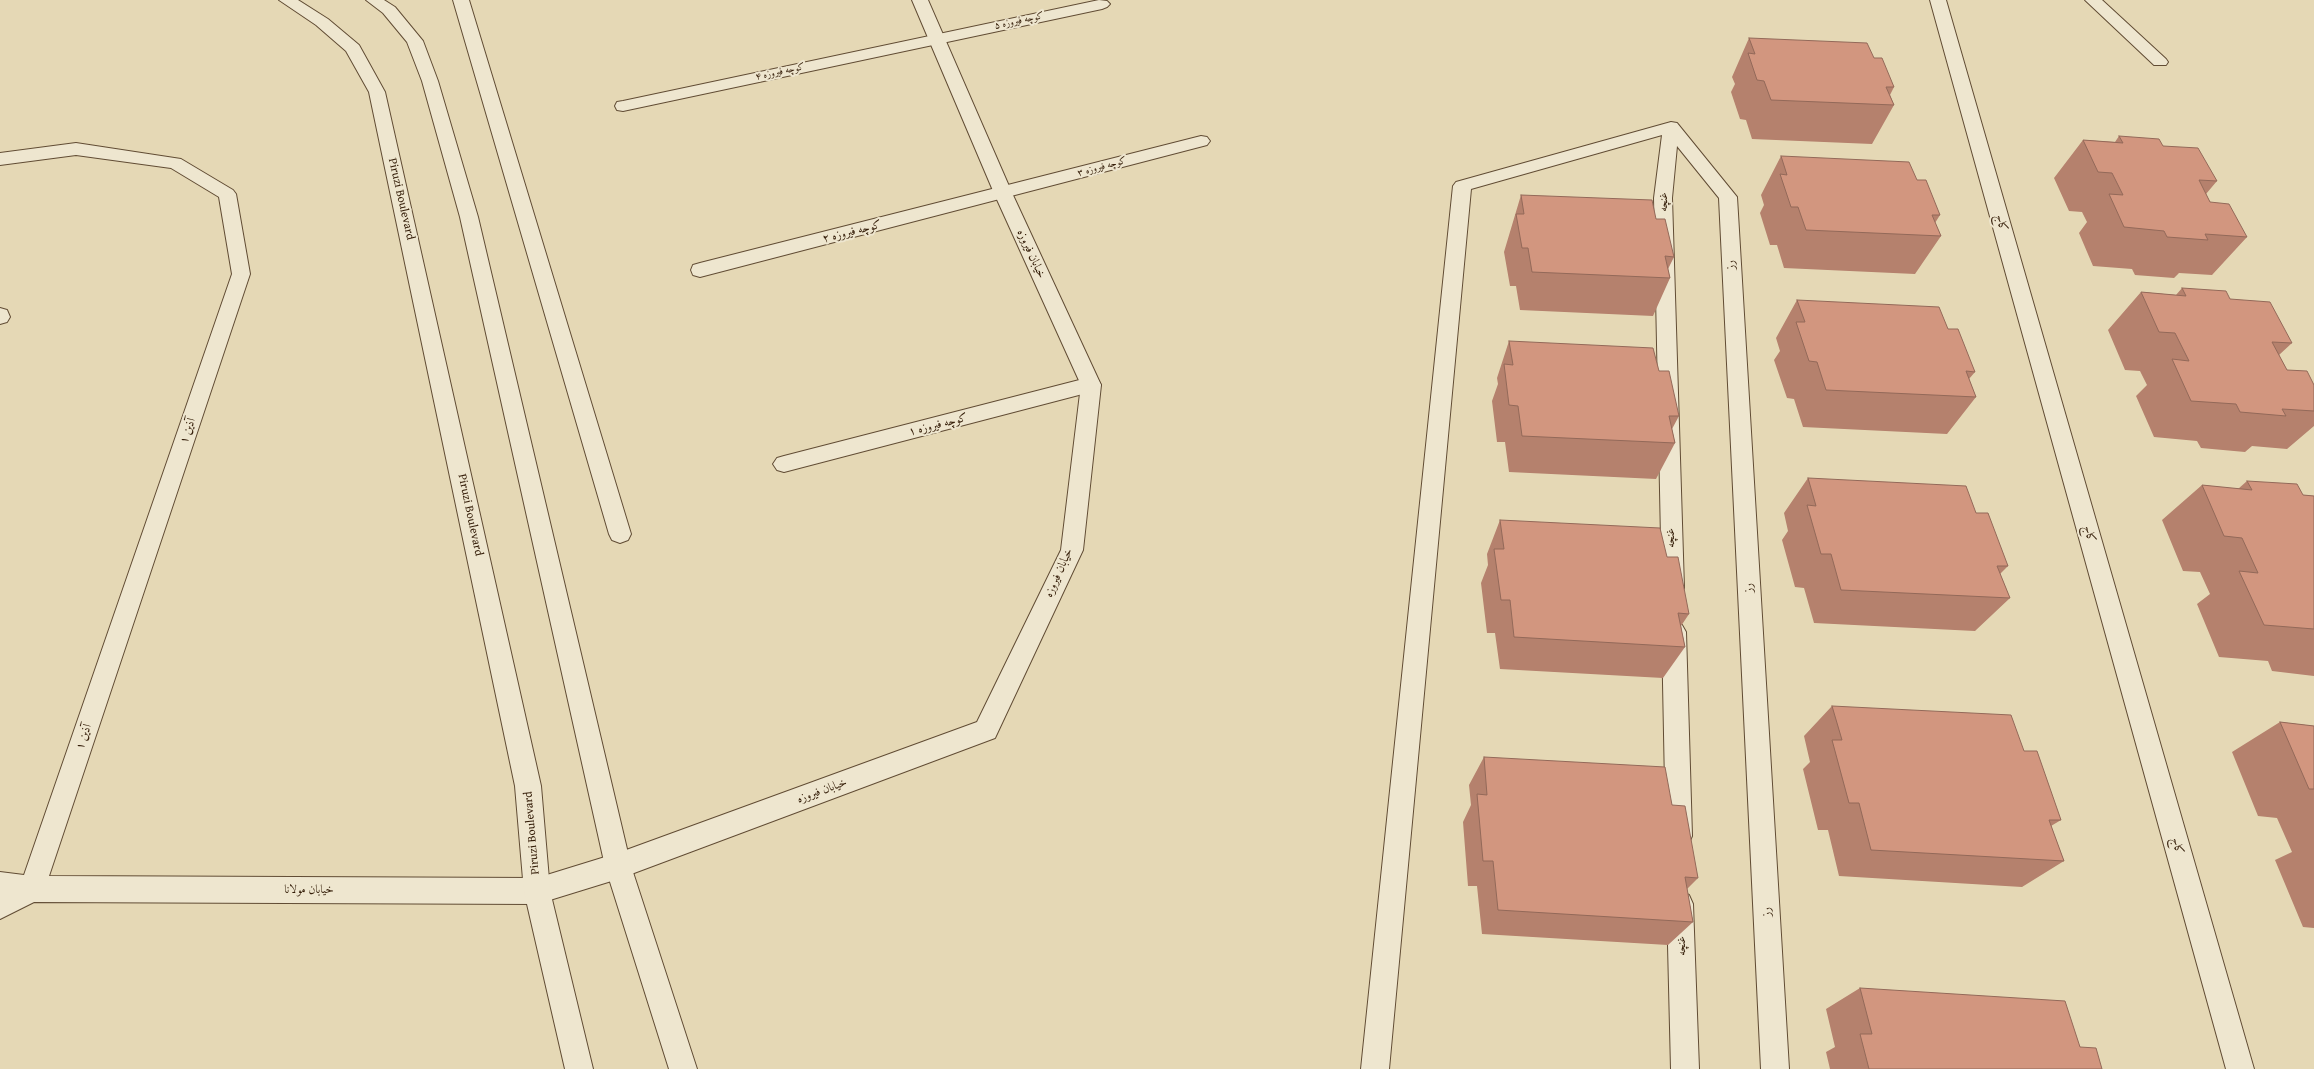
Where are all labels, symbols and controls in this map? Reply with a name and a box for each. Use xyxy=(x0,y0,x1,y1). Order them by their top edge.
street label: کوچه فیروزه ۵ xyxy=(993,10,1045,32)
street label: کوچه فیروزه ۴ xyxy=(754,61,806,83)
street label: کوچه فیروزه ۳ xyxy=(1076,155,1128,179)
street label: Piruzi Boulevard xyxy=(385,157,417,241)
street label: غنچه xyxy=(1657,192,1671,212)
street label: کاج xyxy=(1992,213,2010,233)
street label: کوچه فیروزه ۲ xyxy=(821,218,883,246)
street label: خیابان فیروزه xyxy=(1013,227,1049,281)
street label: رز xyxy=(1724,260,1738,270)
street label: کوچه فیروزه ۱ xyxy=(907,411,969,439)
street label: آذین ۱ xyxy=(177,416,199,446)
street label: Piruzi Boulevard xyxy=(454,473,486,557)
street label: کاج xyxy=(2080,524,2098,544)
street label: غنچه xyxy=(1664,528,1678,548)
street label: خیابان فیروزه xyxy=(1042,546,1076,600)
street label: رز xyxy=(1742,583,1756,593)
street label: آذین ۱ xyxy=(73,722,95,752)
street label: خیابان فیروزه xyxy=(795,775,849,807)
street label: Piruzi Boulevard xyxy=(521,791,543,875)
street label: کاج xyxy=(2168,836,2186,856)
street label: خیابان مولانا xyxy=(284,883,334,897)
street label: رز xyxy=(1760,907,1774,917)
street label: غنچه xyxy=(1675,936,1689,956)

